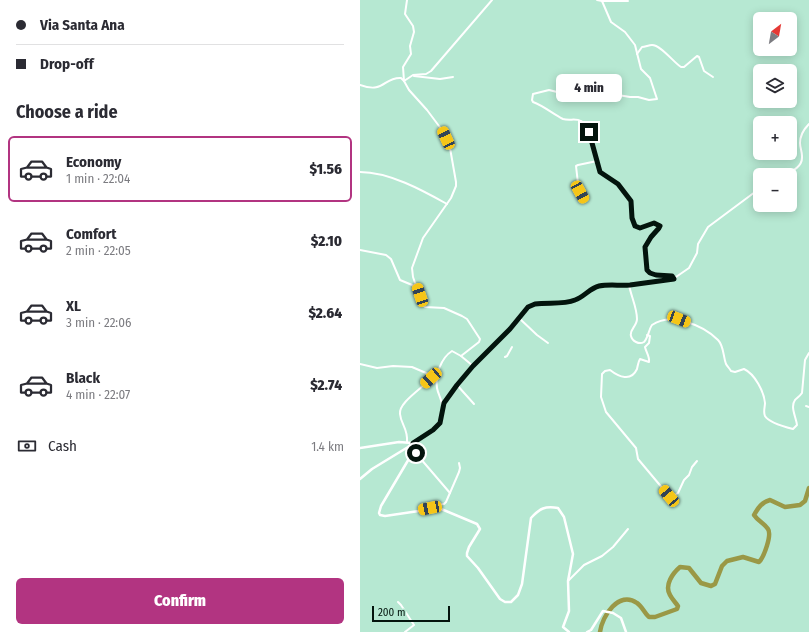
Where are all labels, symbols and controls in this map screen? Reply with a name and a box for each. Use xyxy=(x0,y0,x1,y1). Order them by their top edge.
north arrow xyxy=(753,12,797,56)
map controls xyxy=(753,12,797,212)
text: Via Santa Ana xyxy=(40,16,125,34)
text: Drop-off xyxy=(40,55,94,73)
button: layers xyxy=(753,64,797,108)
callout: 4 min xyxy=(556,74,622,102)
text: 4 min xyxy=(574,80,604,95)
text: Choose a ride xyxy=(16,101,118,123)
button: + xyxy=(753,116,797,160)
route end xyxy=(580,123,598,141)
car xyxy=(435,125,457,151)
icon: car xyxy=(18,151,54,187)
text: Economy xyxy=(66,153,121,171)
text: $1.56 xyxy=(309,160,342,178)
button: − xyxy=(753,168,797,212)
text: 1 min · 22:04 xyxy=(66,171,130,186)
car xyxy=(569,179,591,205)
icon: car xyxy=(18,223,54,259)
text: Comfort xyxy=(66,225,117,243)
text: $2.10 xyxy=(311,232,342,250)
text: 2 min · 22:05 xyxy=(66,243,131,258)
car xyxy=(410,282,430,308)
icon: car xyxy=(18,295,54,331)
text: XL xyxy=(66,297,81,315)
text: $2.64 xyxy=(308,304,342,322)
car xyxy=(666,309,692,329)
text: 3 min · 22:06 xyxy=(66,315,131,330)
car xyxy=(418,366,444,390)
icon: car xyxy=(18,367,54,403)
text: Black xyxy=(66,369,100,387)
text: $2.74 xyxy=(310,376,342,394)
text: 4 min · 22:07 xyxy=(66,387,130,402)
icon: cash xyxy=(16,435,38,457)
text: Cash xyxy=(48,437,77,455)
text: 1.4 km xyxy=(311,439,344,454)
route start xyxy=(407,444,425,462)
car xyxy=(657,483,681,509)
car xyxy=(417,500,443,516)
button: Confirm xyxy=(16,578,344,624)
scale bar xyxy=(372,604,450,623)
text: 200 m xyxy=(378,606,405,619)

